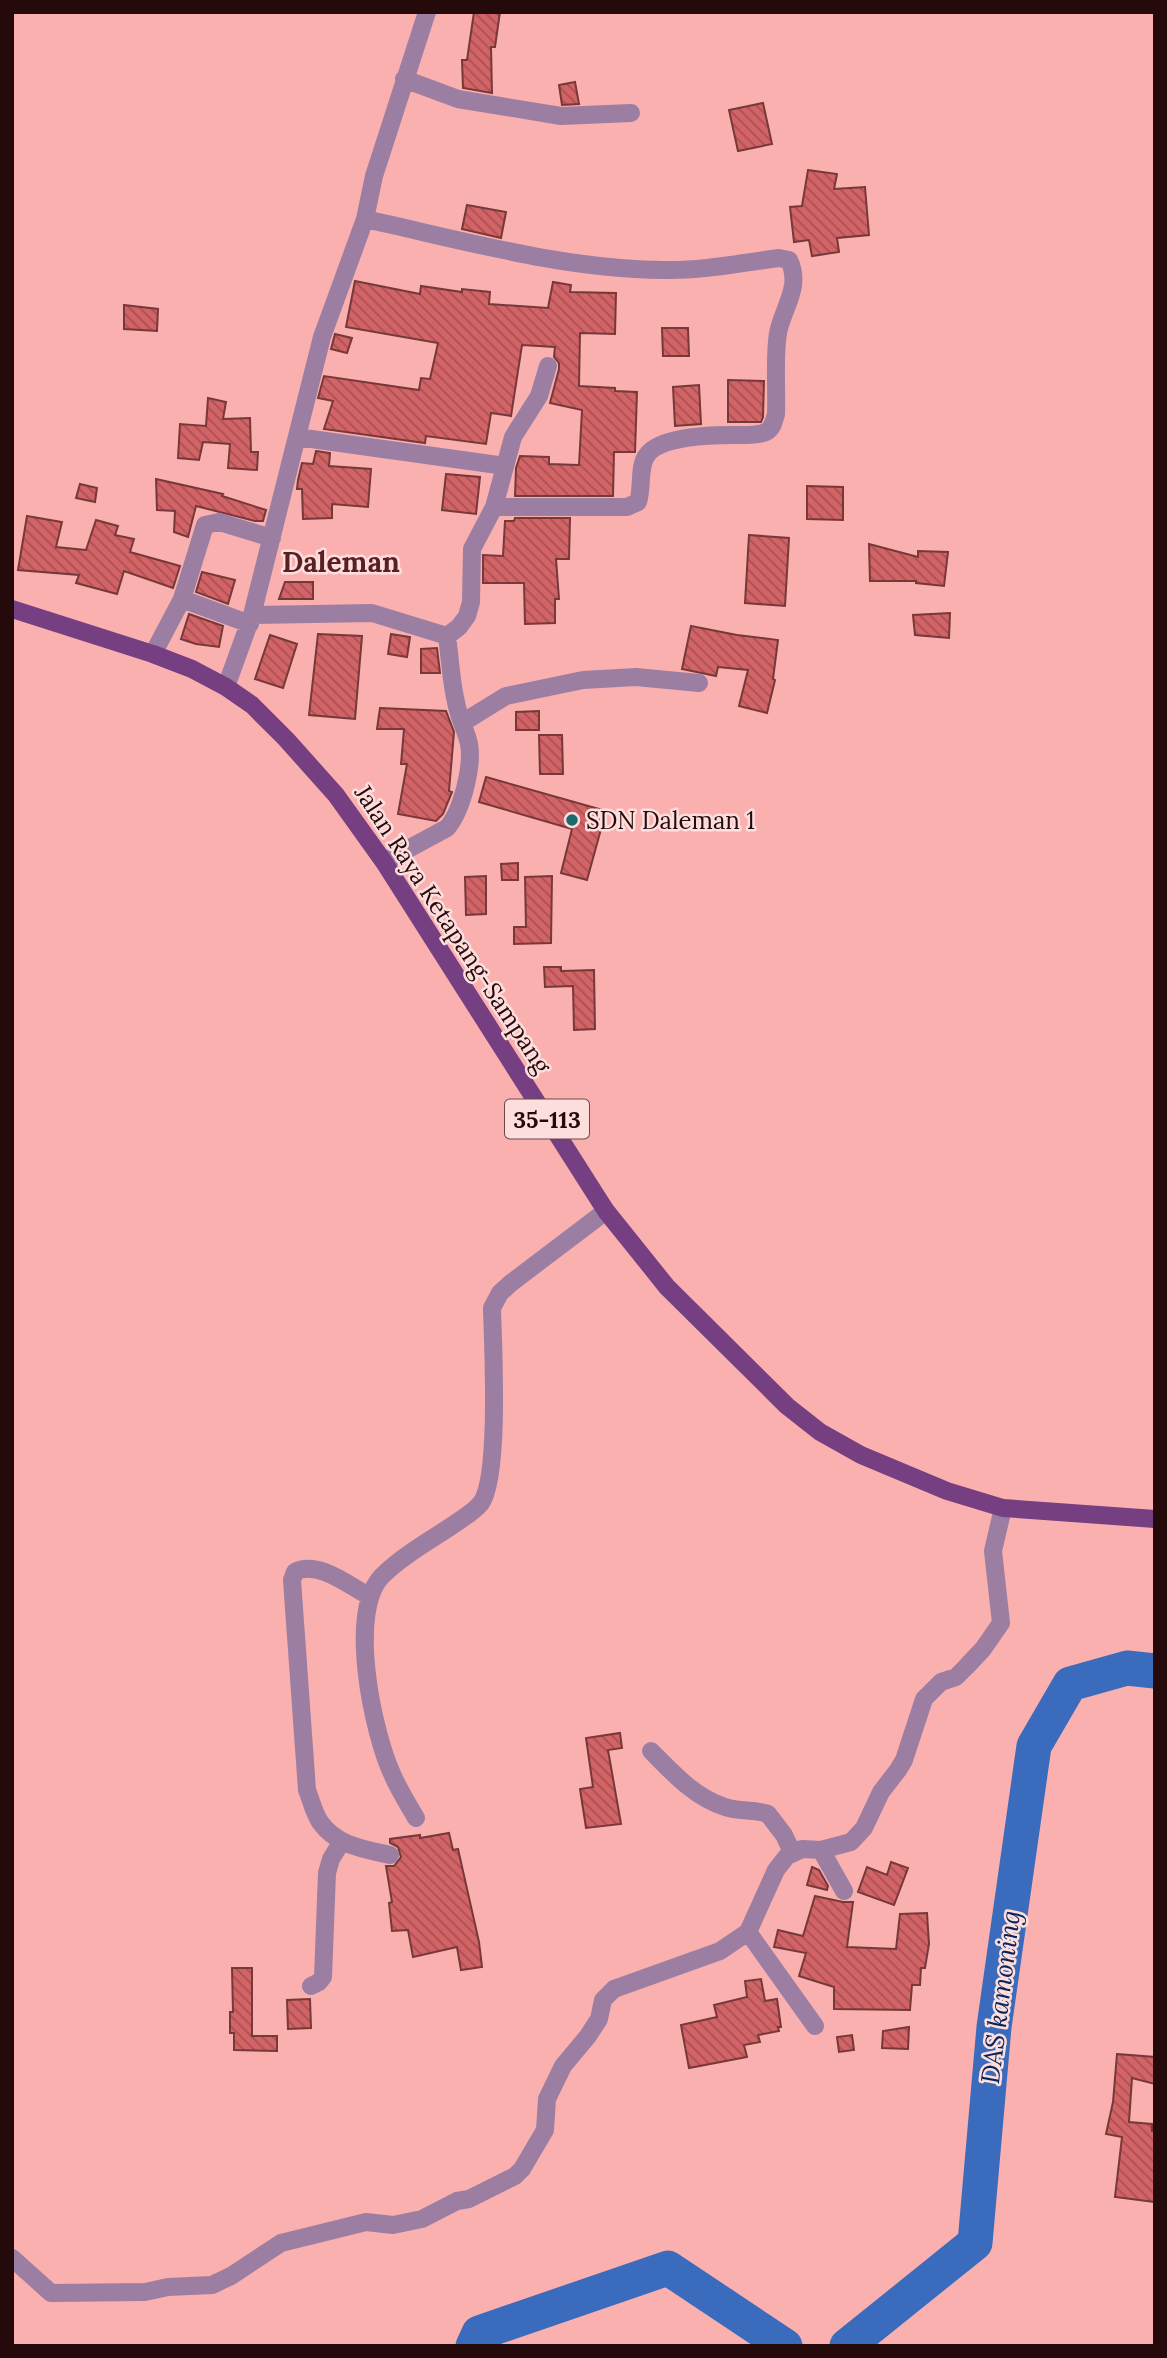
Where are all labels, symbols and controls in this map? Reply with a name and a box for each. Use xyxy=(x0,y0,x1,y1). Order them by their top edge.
district label: Daleman xyxy=(282,544,400,580)
street label: Jalan Raya Ketapang-Sampang xyxy=(347,778,558,1080)
place label: SDN Daleman 1 xyxy=(586,805,755,836)
marker: SDN Daleman 1 xyxy=(564,812,580,828)
road number: 35-113 xyxy=(505,1100,589,1138)
water label: DAS kamoning xyxy=(973,1908,1027,2086)

